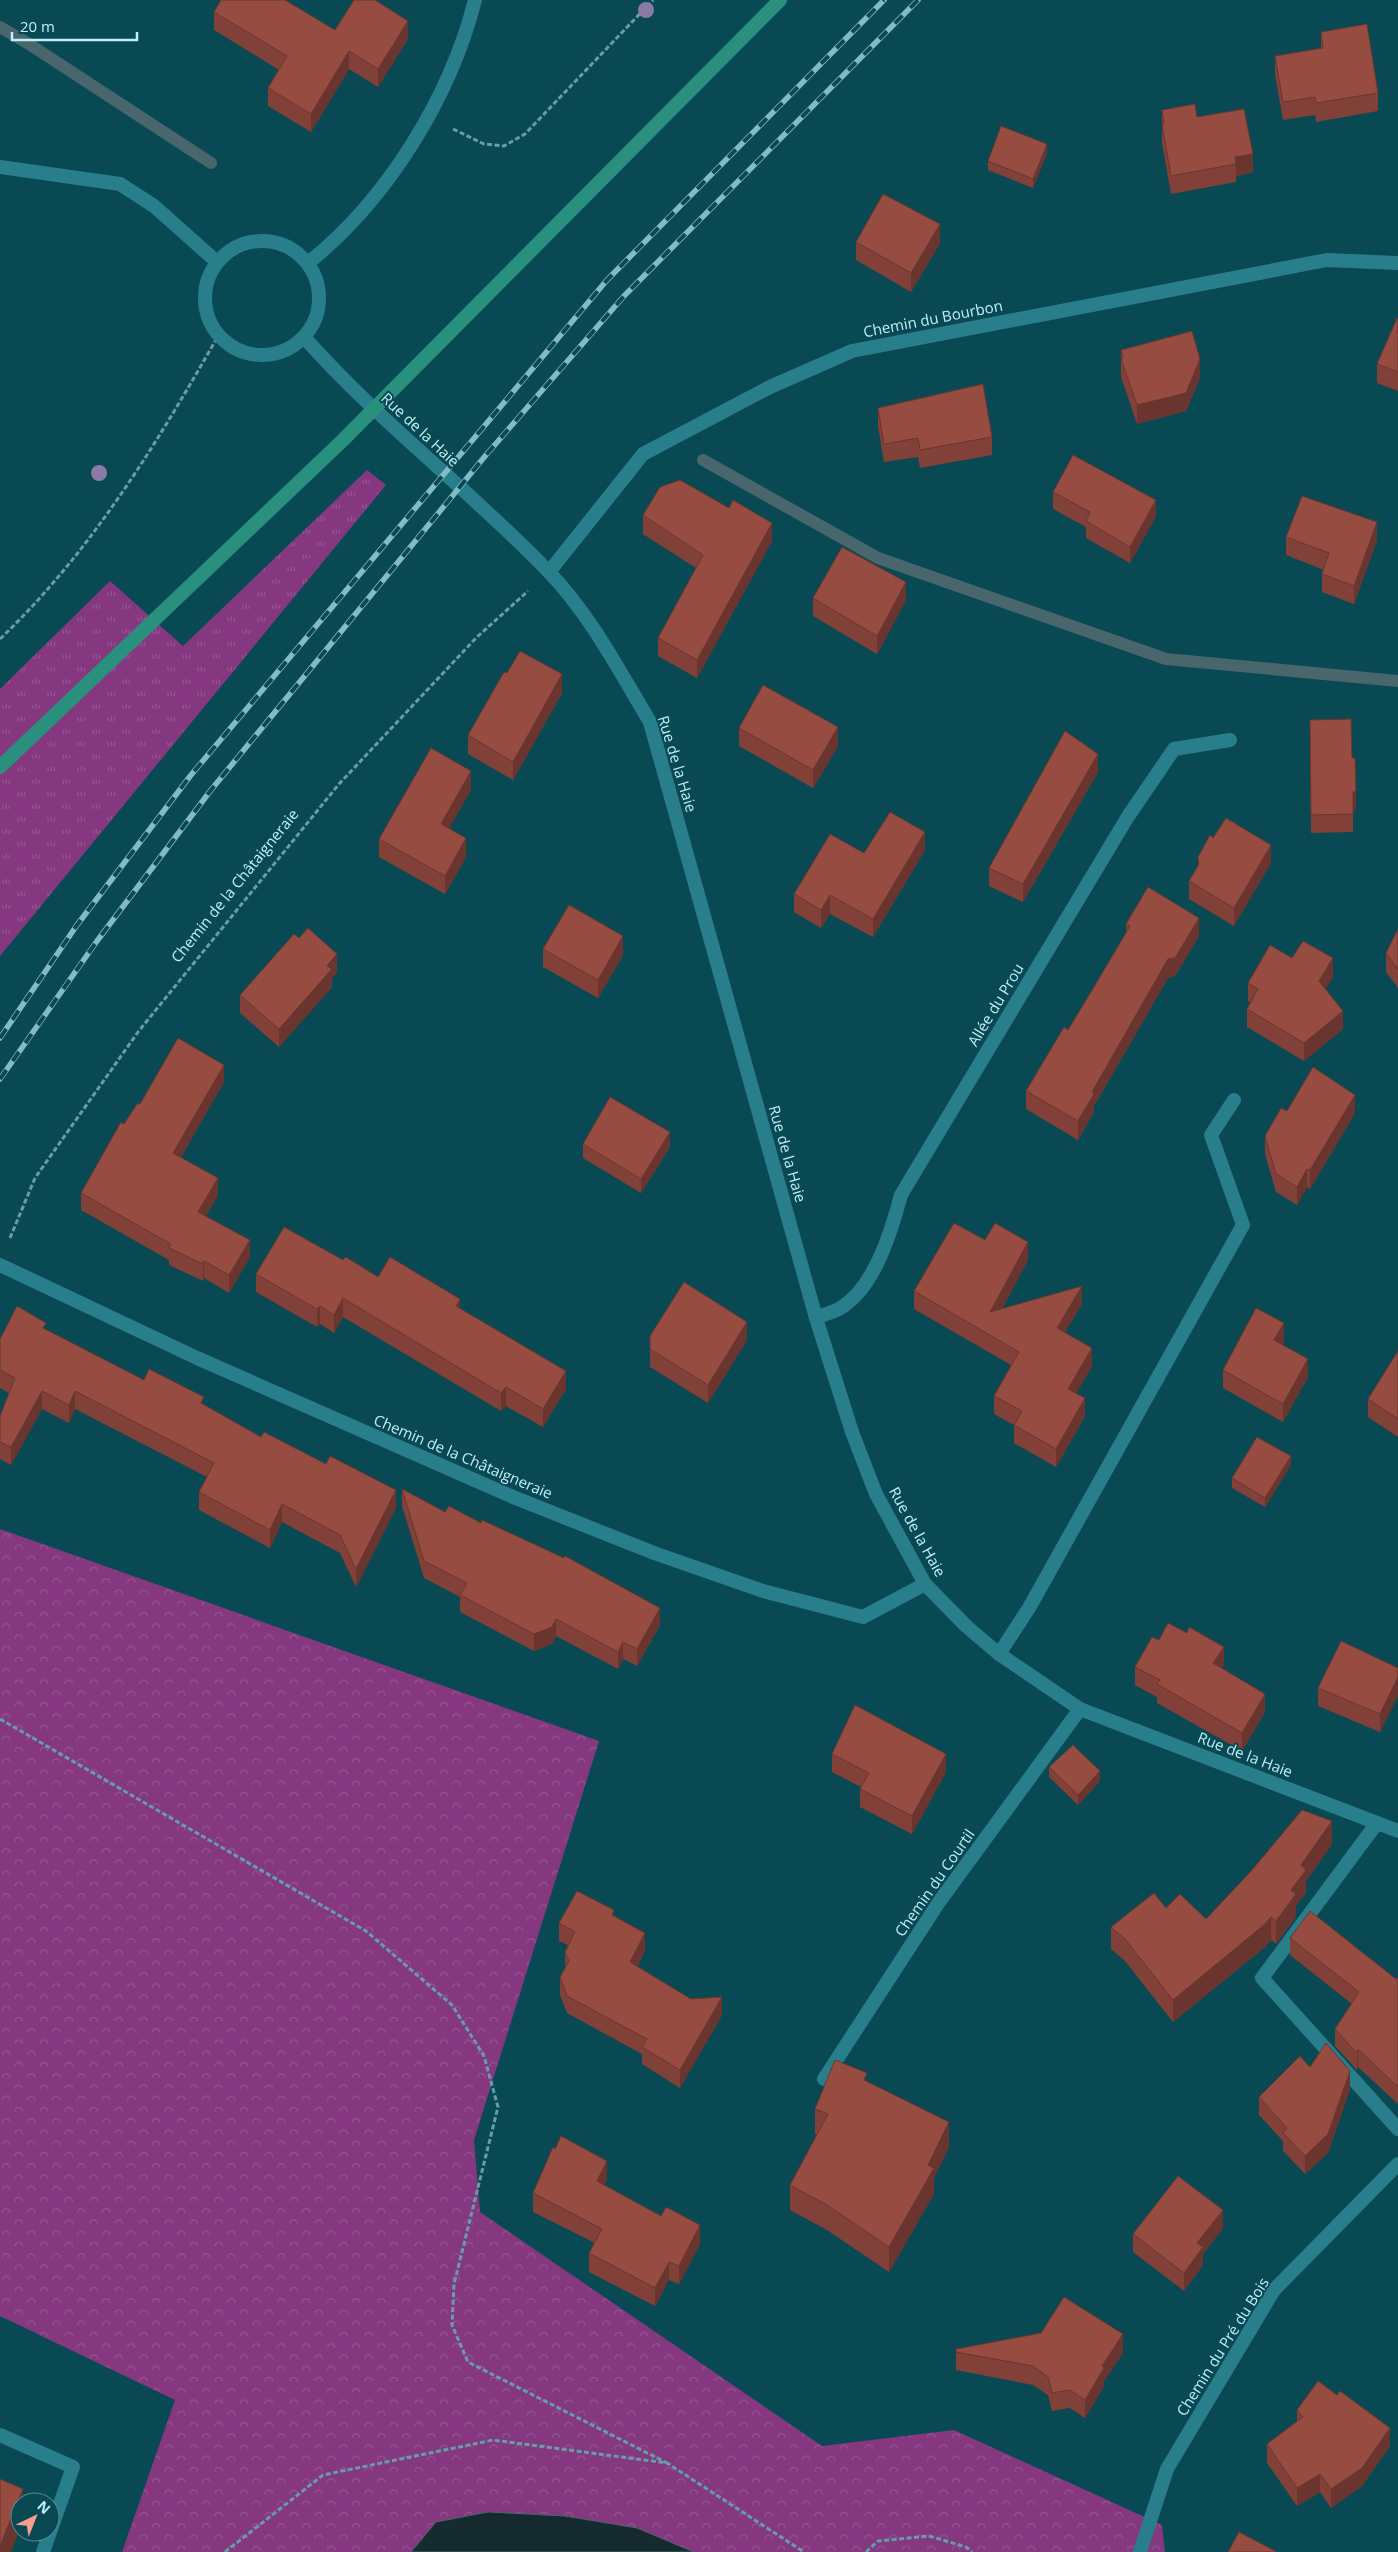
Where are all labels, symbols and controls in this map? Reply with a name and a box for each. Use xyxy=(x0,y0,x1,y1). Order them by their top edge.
scale bar xyxy=(12,10,138,42)
text: 20 m xyxy=(20,16,55,36)
street label: Chemin du Bourbon xyxy=(861,295,1004,341)
street label: Rue de la Haie xyxy=(377,388,464,471)
street label: Rue de la Haie xyxy=(654,713,702,814)
street label: Chemin de la Châtaigneraie xyxy=(166,804,302,966)
street label: Allée du Prou xyxy=(963,959,1028,1050)
street label: Rue de la Haie xyxy=(765,1103,811,1204)
street label: Chemin de la Châtaigneraie xyxy=(371,1409,556,1503)
street label: Rue de la Haie xyxy=(885,1483,951,1580)
street label: Rue de la Haie xyxy=(1195,1727,1296,1781)
street label: Chemin du Courtil xyxy=(890,1825,979,1940)
street label: Chemin du Pré du Bois xyxy=(1171,2274,1273,2419)
north arrow xyxy=(10,2492,60,2542)
text: N xyxy=(34,2496,55,2518)

